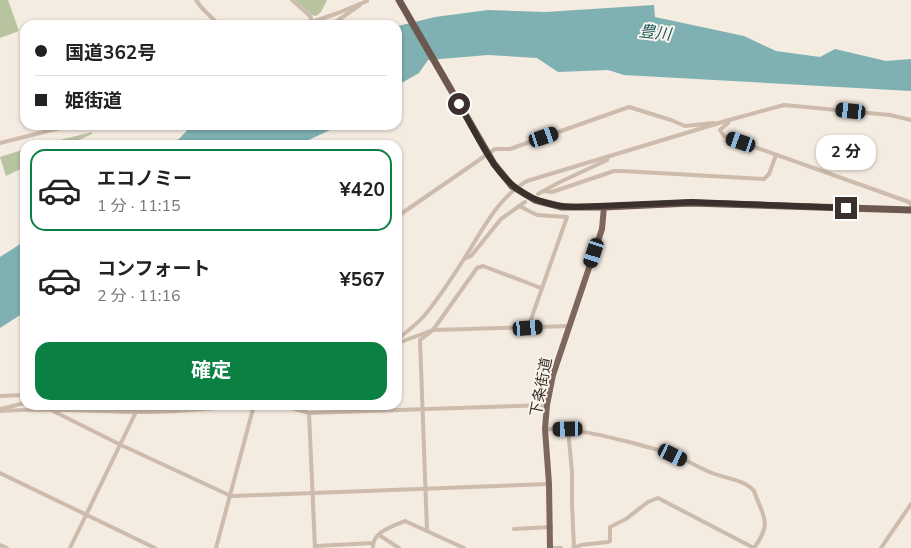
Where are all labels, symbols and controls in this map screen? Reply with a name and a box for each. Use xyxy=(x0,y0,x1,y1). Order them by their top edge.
water label: 豊川 xyxy=(638,20,674,46)
text: 国道362号 xyxy=(65,40,156,66)
text: 姫街道 xyxy=(65,88,122,114)
route start xyxy=(448,93,470,115)
car xyxy=(835,102,866,120)
car xyxy=(527,125,560,149)
car xyxy=(724,130,757,154)
callout: 2 分 xyxy=(816,136,876,170)
text: 2 分 xyxy=(831,141,861,163)
text: エコノミー xyxy=(97,166,192,192)
icon: car xyxy=(37,168,82,213)
text: ¥420 xyxy=(339,177,385,203)
text: 1 分 · 11:15 xyxy=(97,195,181,217)
route end xyxy=(835,197,857,219)
car xyxy=(582,236,605,270)
text: コンフォート xyxy=(97,256,210,282)
icon: car xyxy=(37,258,82,303)
text: ¥567 xyxy=(339,267,385,293)
text: 2 分 · 11:16 xyxy=(97,285,181,307)
car xyxy=(512,319,543,337)
button: 確定 xyxy=(35,342,387,400)
street label: 下条街道 xyxy=(525,356,557,418)
car xyxy=(552,421,583,437)
car xyxy=(656,442,689,468)

